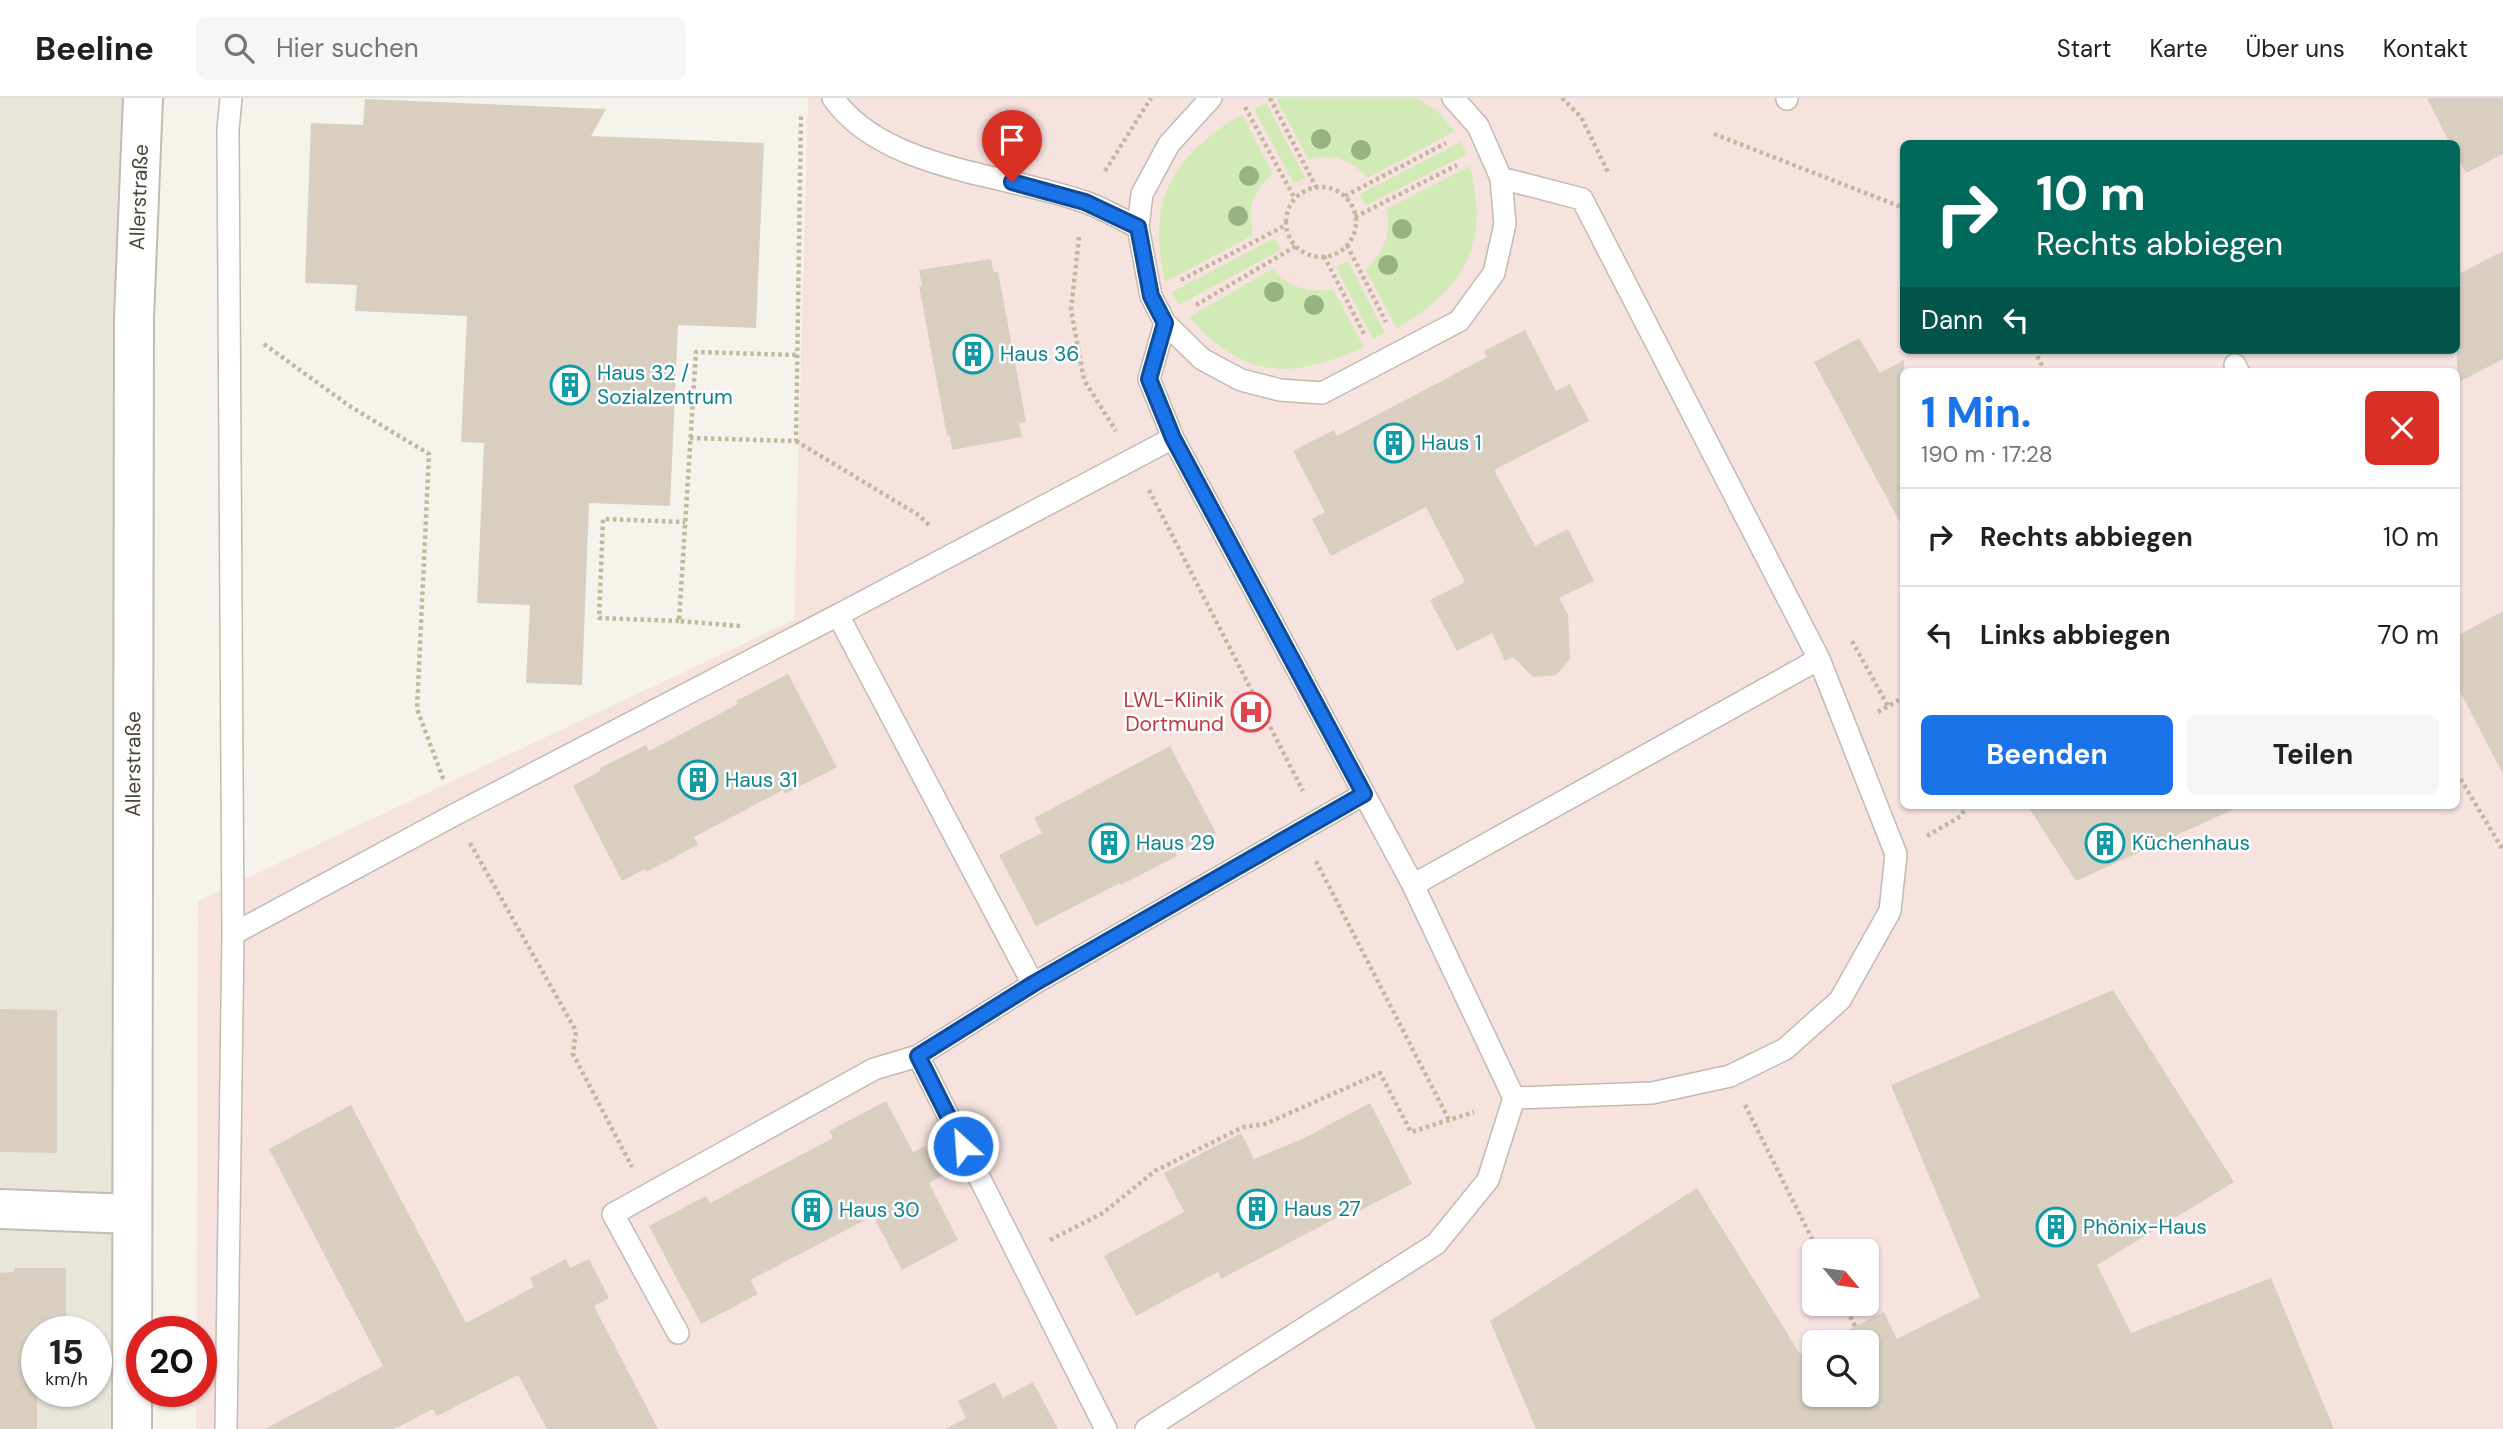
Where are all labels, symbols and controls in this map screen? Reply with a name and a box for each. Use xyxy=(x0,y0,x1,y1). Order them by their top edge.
search box xyxy=(196,17,686,80)
text: Beeline xyxy=(35,27,154,70)
icon: search xyxy=(220,29,258,67)
text: Hier suchen xyxy=(276,31,419,65)
text: Start xyxy=(2057,33,2111,64)
text: Karte xyxy=(2149,33,2208,64)
text: Über uns xyxy=(2246,33,2345,64)
text: Kontakt xyxy=(2383,33,2468,64)
pin xyxy=(982,110,1042,182)
icon: arrive xyxy=(993,121,1031,159)
street label: Allerstraße xyxy=(123,143,155,251)
text: 10 m xyxy=(2036,161,2146,225)
icon: right xyxy=(1921,168,2012,259)
text: Rechts abbiegen xyxy=(2036,223,2283,265)
icon: left xyxy=(1997,301,2035,339)
text: Dann xyxy=(1921,303,1983,337)
building icon: Haus 36 xyxy=(952,333,994,375)
place label: Haus 36 xyxy=(1000,340,1080,368)
place label: Haus 32 / Sozialzentrum xyxy=(597,359,733,411)
building icon: Haus 32 / Sozialzentrum xyxy=(549,364,591,406)
text: 1 Min. xyxy=(1921,385,2031,440)
button: close xyxy=(2365,391,2439,465)
building icon: Haus 1 xyxy=(1373,422,1415,464)
place label: Haus 1 xyxy=(1421,429,1481,457)
text: 190 m · 17:28 xyxy=(1921,439,2053,469)
icon: right xyxy=(1921,518,1959,556)
text: Rechts abbiegen xyxy=(1980,520,2193,554)
text: 10 m xyxy=(2383,520,2439,554)
icon: left xyxy=(1921,616,1959,654)
text: Links abbiegen xyxy=(1980,618,2170,652)
text: 70 m xyxy=(2378,618,2439,652)
place label: LWL-Klinik Dortmund xyxy=(1123,686,1224,738)
hospital icon: LWL-Klinik Dortmund xyxy=(1230,691,1272,733)
street label: Allerstraße xyxy=(119,711,147,817)
button: Beenden xyxy=(1921,715,2173,795)
button: Teilen xyxy=(2187,715,2439,795)
building icon: Haus 31 xyxy=(677,759,719,801)
place label: Haus 31 xyxy=(725,766,798,794)
building icon: Haus 29 xyxy=(1088,822,1130,864)
building icon: Küchenhaus xyxy=(2084,822,2126,864)
place label: Haus 29 xyxy=(1136,829,1215,857)
place label: Küchenhaus xyxy=(2132,829,2250,857)
position arrow xyxy=(926,1109,1000,1183)
building icon: Haus 27 xyxy=(1236,1188,1278,1230)
building icon: Haus 30 xyxy=(791,1189,833,1231)
place label: Haus 27 xyxy=(1284,1195,1361,1223)
place label: Haus 30 xyxy=(839,1196,920,1224)
building icon: Phönix-Haus xyxy=(2035,1206,2077,1248)
place label: Phönix-Haus xyxy=(2083,1213,2207,1241)
north arrow xyxy=(1802,1239,1880,1316)
map controls xyxy=(1802,1239,1879,1407)
speed limit sign: 20 xyxy=(126,1316,217,1407)
text: 15 xyxy=(49,1329,84,1375)
button: search xyxy=(1802,1330,1879,1407)
text: km/h xyxy=(45,1367,88,1391)

